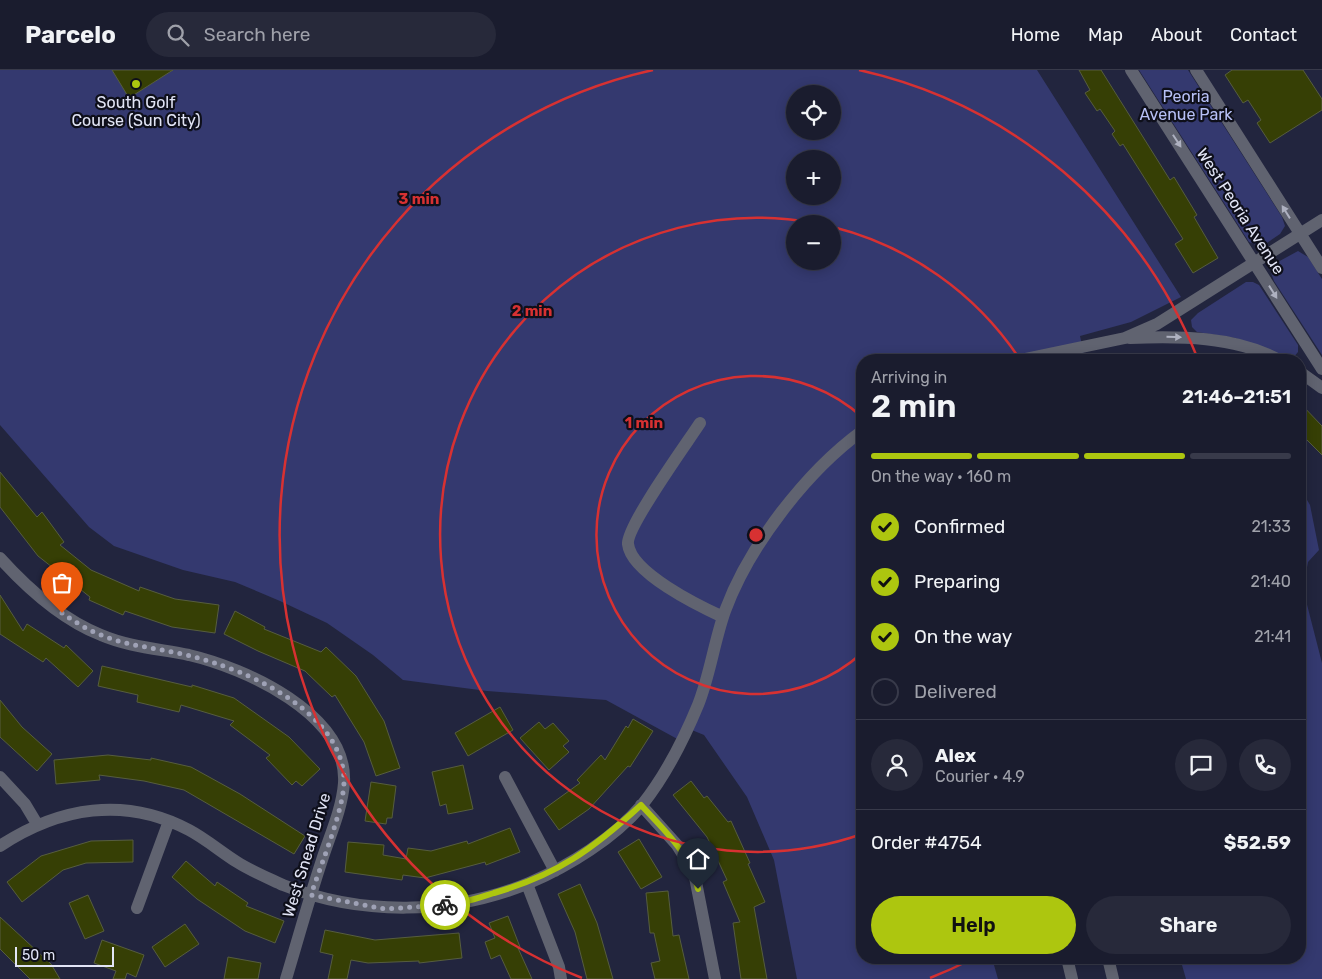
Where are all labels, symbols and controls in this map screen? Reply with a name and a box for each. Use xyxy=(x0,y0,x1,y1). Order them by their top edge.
search box xyxy=(146,12,496,57)
text: Parcelo xyxy=(25,21,116,49)
icon: search xyxy=(164,21,192,49)
text: Search here xyxy=(204,23,310,46)
text: Home xyxy=(1011,24,1060,46)
text: Map xyxy=(1088,24,1123,46)
text: About xyxy=(1151,24,1202,46)
text: Contact xyxy=(1230,24,1297,46)
marker: South Golf Course (Sun City) xyxy=(130,78,142,90)
map controls xyxy=(786,85,841,270)
button: locate xyxy=(786,85,841,140)
park label: Peoria Avenue Park xyxy=(1139,87,1233,124)
place label: South Golf Course (Sun City) xyxy=(71,93,201,130)
one-way arrow xyxy=(1172,134,1181,147)
street label: West Peoria Avenue xyxy=(1193,145,1288,278)
button: + xyxy=(786,150,841,205)
text: 3 min xyxy=(399,190,439,208)
one-way arrow xyxy=(1282,206,1291,219)
button: − xyxy=(786,215,841,270)
one-way arrow xyxy=(1269,286,1278,299)
text: 2 min xyxy=(512,302,552,320)
one-way arrow xyxy=(1166,333,1182,341)
text: Arriving in xyxy=(871,368,947,387)
text: 21:46–21:51 xyxy=(1182,385,1291,408)
text: 2 min xyxy=(871,387,956,425)
text: 1 min xyxy=(625,414,663,432)
text: On the way · 160 m xyxy=(871,467,1011,486)
icon: check xyxy=(871,513,899,541)
text: Confirmed xyxy=(914,515,1005,538)
text: 21:33 xyxy=(1251,517,1291,536)
centre of rings xyxy=(747,526,765,544)
pin xyxy=(41,562,83,613)
icon: check xyxy=(871,568,899,596)
icon: bag xyxy=(48,569,76,597)
text: Preparing xyxy=(914,570,1000,593)
text: 21:40 xyxy=(1251,572,1291,591)
icon: check xyxy=(871,623,899,651)
text: On the way xyxy=(914,625,1012,648)
text: 21:41 xyxy=(1254,627,1291,646)
text: Delivered xyxy=(914,680,997,703)
button: person xyxy=(871,739,923,791)
button: chat xyxy=(1175,739,1227,791)
button: phone xyxy=(1239,739,1291,791)
text: Alex xyxy=(935,744,976,767)
text: Courier · 4.9 xyxy=(935,767,1025,786)
street label: West Snead Drive xyxy=(279,791,334,920)
text: Order #4754 xyxy=(871,831,982,854)
text: $52.59 xyxy=(1224,831,1291,854)
pin xyxy=(677,838,719,889)
icon: home xyxy=(684,845,712,873)
courier xyxy=(420,880,470,930)
icon: bike xyxy=(431,891,459,919)
button: Help xyxy=(871,896,1076,954)
button: Share xyxy=(1086,896,1291,954)
scale bar xyxy=(15,944,114,967)
text: 50 m xyxy=(22,947,55,964)

